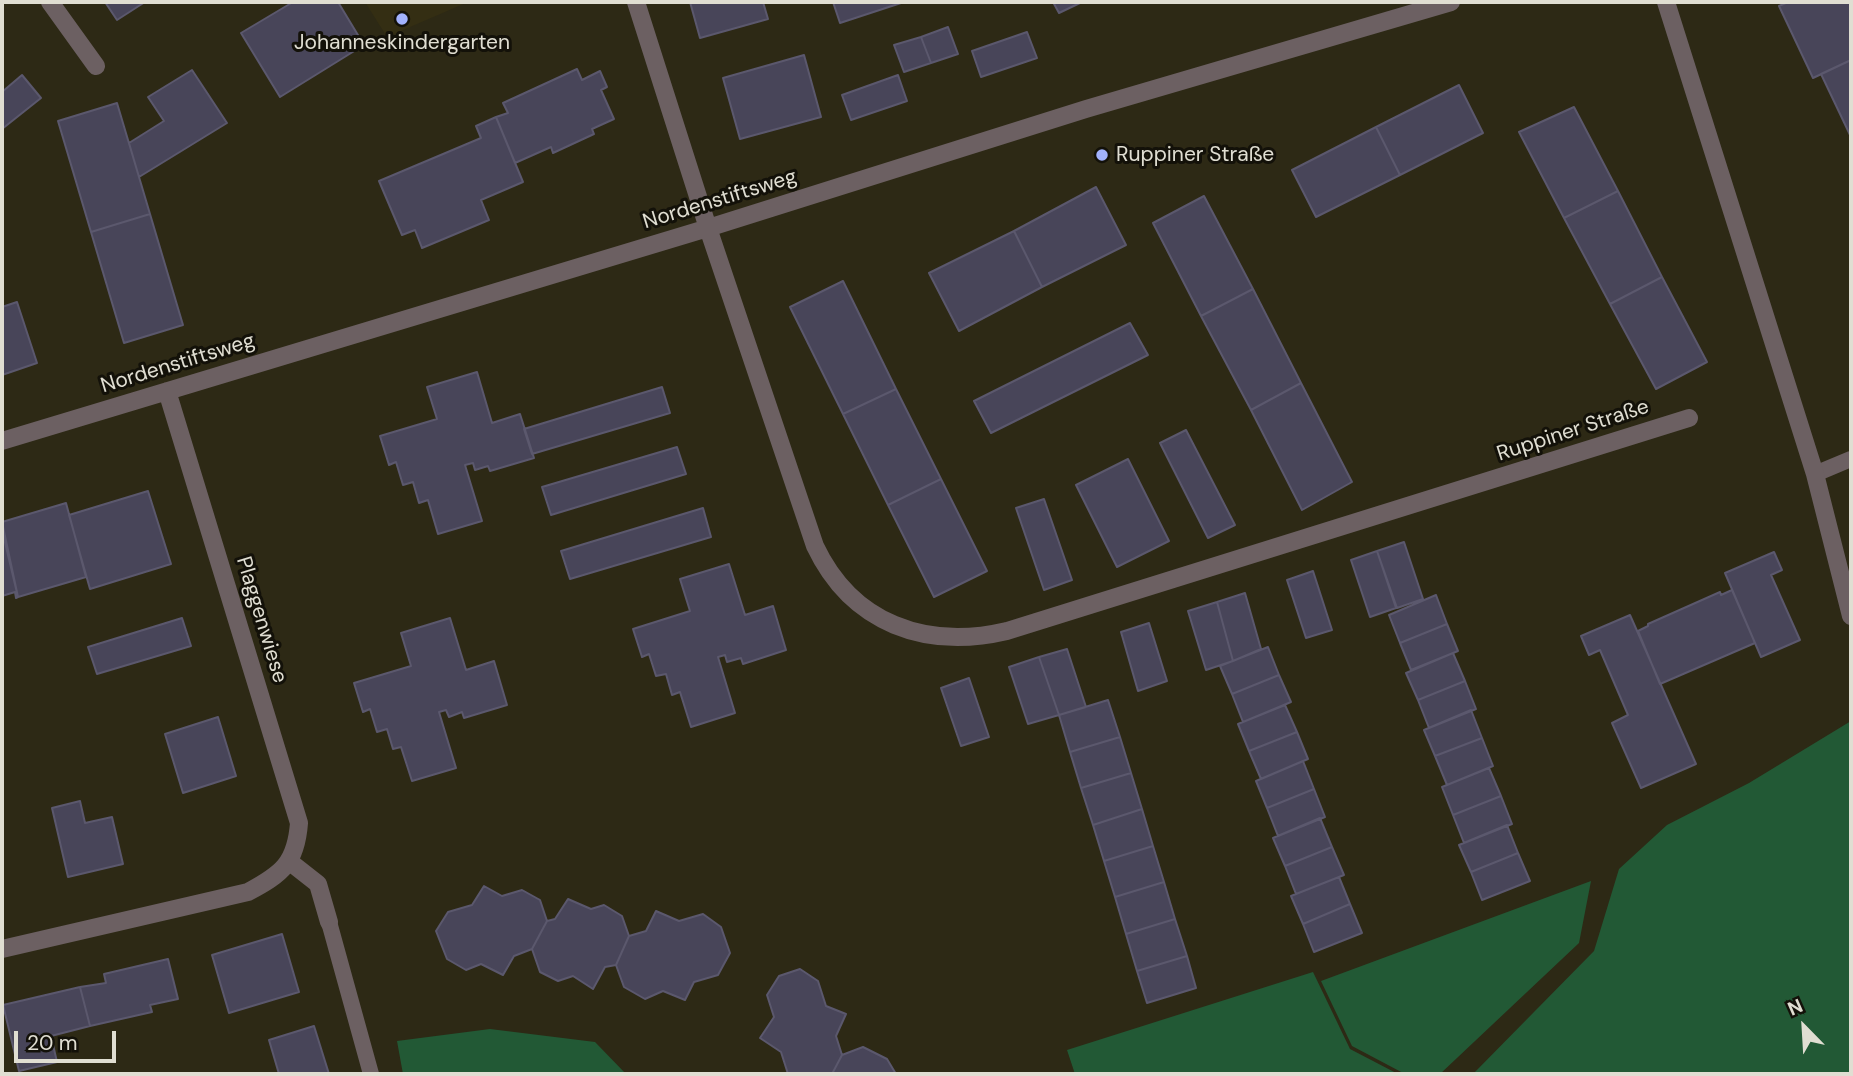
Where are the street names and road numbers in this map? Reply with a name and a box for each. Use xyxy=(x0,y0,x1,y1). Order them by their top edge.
street label: Nordenstiftsweg xyxy=(640,165,800,235)
street label: Nordenstiftsweg xyxy=(98,329,258,399)
street label: Ruppiner Straße xyxy=(1494,395,1652,467)
street label: Plaggenwiese xyxy=(230,554,292,686)

